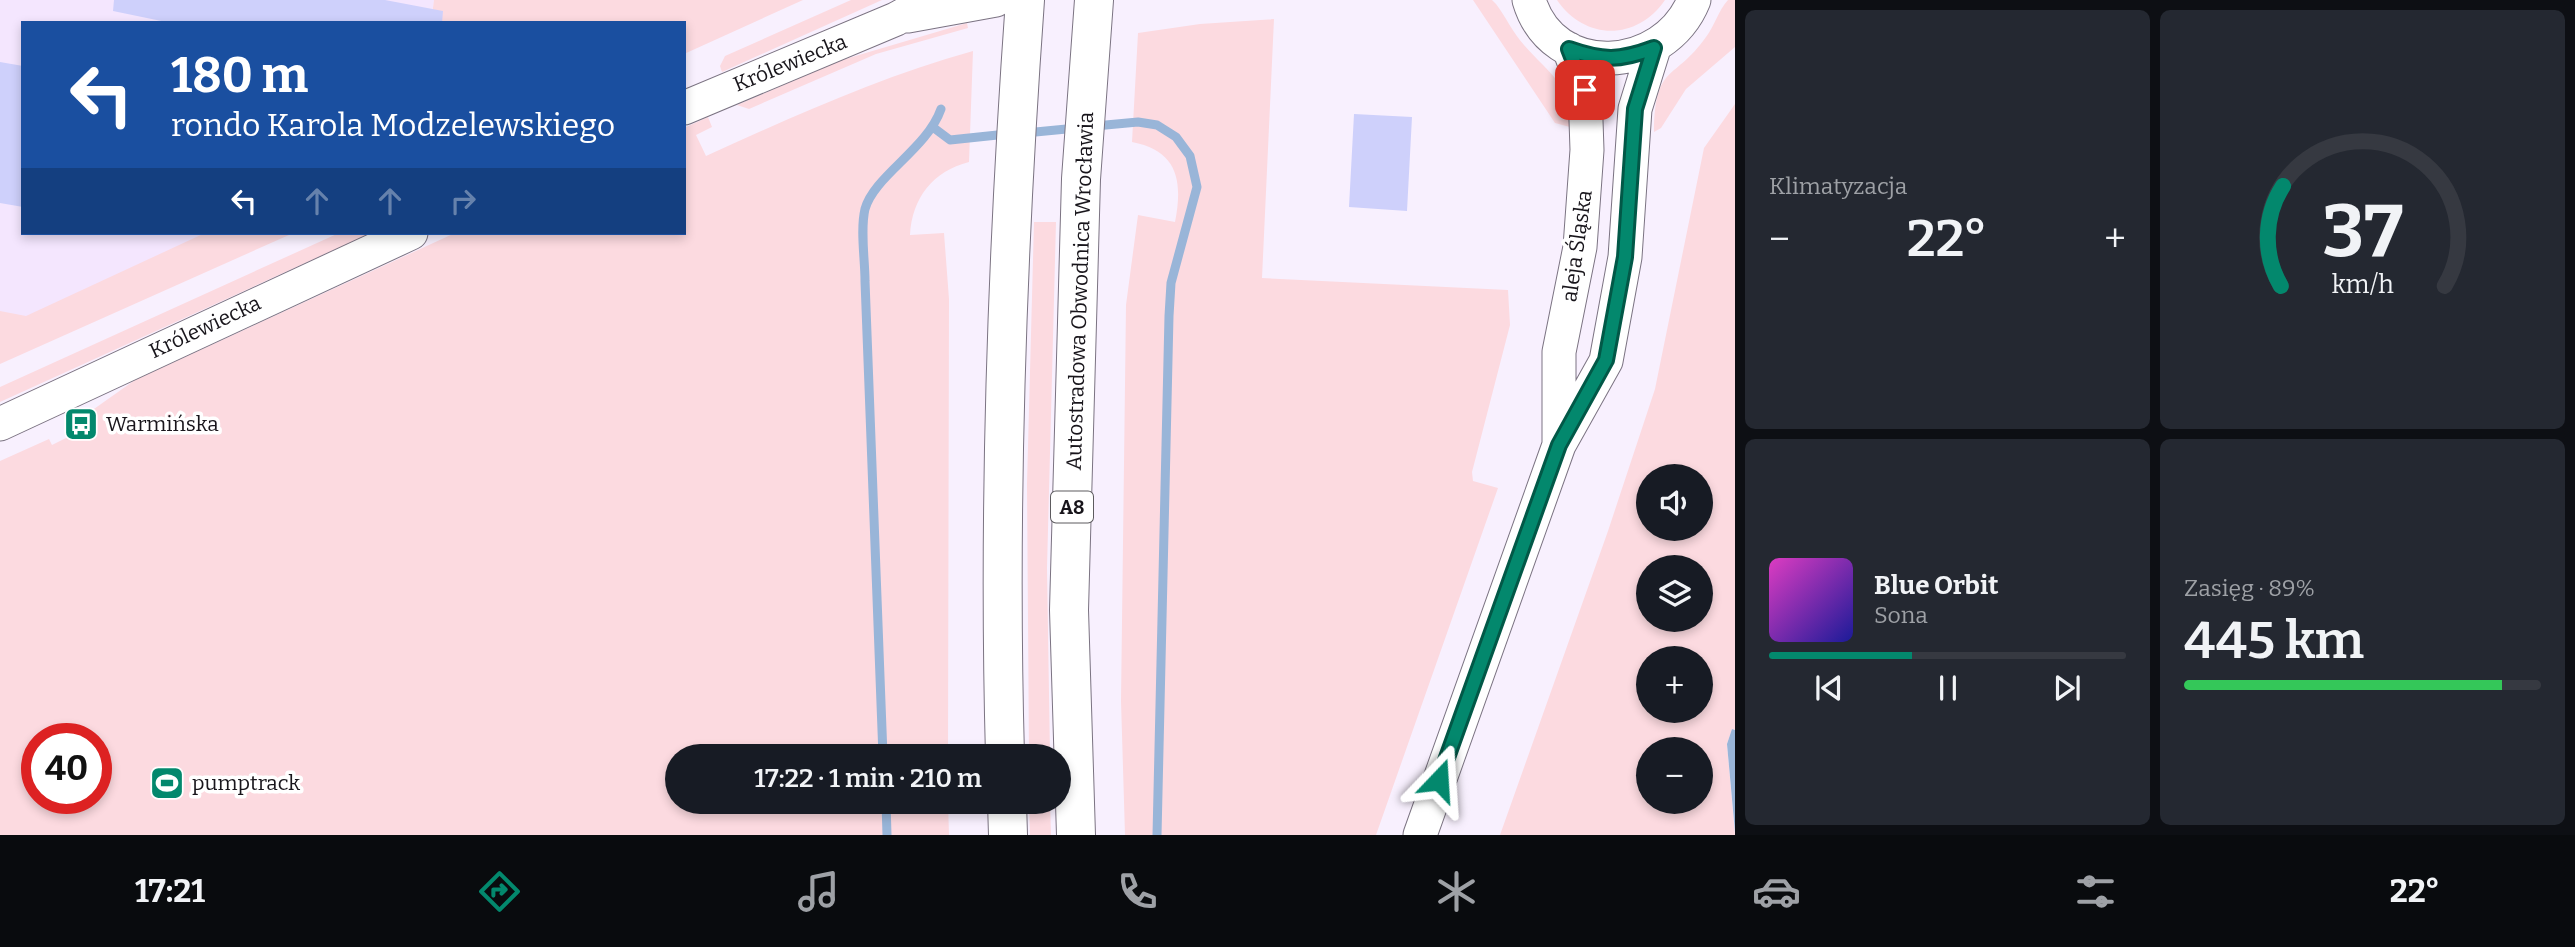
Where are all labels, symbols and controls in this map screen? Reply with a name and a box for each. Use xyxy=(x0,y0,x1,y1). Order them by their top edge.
street label: Królewiecka xyxy=(729,28,851,98)
text: 180 m xyxy=(171,46,308,105)
icon: left xyxy=(56,49,147,140)
pin xyxy=(1555,60,1615,120)
icon: arrive xyxy=(1566,71,1604,109)
text: rondo Karola Modzelewskiego xyxy=(171,106,615,144)
street label: Autostradowa Obwodnica Wrocławia xyxy=(1061,111,1099,471)
text: Klimatyzacja xyxy=(1769,172,1907,200)
icon: left xyxy=(225,182,263,220)
icon: ahead xyxy=(298,182,336,220)
icon: ahead xyxy=(371,182,409,220)
icon: right xyxy=(444,182,482,220)
street label: aleja Śląska xyxy=(1556,188,1598,304)
text: 37 xyxy=(2322,188,2403,275)
text: 22° xyxy=(1907,207,1988,270)
text: − xyxy=(1769,216,1790,262)
text: + xyxy=(2104,216,2126,262)
text: km/h xyxy=(2332,269,2394,299)
street label: Królewiecka xyxy=(145,290,265,364)
bus stop icon: Warmińska xyxy=(62,405,100,443)
place label: Warmińska xyxy=(106,411,219,437)
map controls xyxy=(1636,464,1713,814)
button: sound xyxy=(1636,464,1713,541)
road number: A8 xyxy=(1051,492,1093,522)
button: layers xyxy=(1636,555,1713,632)
text: Blue Orbit xyxy=(1874,570,1998,601)
text: Zasięg · 89% xyxy=(2184,574,2315,602)
text: Sona xyxy=(1874,601,1928,629)
text: 445 km xyxy=(2184,609,2364,672)
button: + xyxy=(1636,646,1713,723)
icon: previous xyxy=(1810,669,1848,707)
icon: pause xyxy=(1929,669,1967,707)
icon: next xyxy=(2048,669,2086,707)
speed limit sign: 40 xyxy=(21,723,112,814)
button: − xyxy=(1636,737,1713,814)
position arrow xyxy=(1402,743,1476,817)
text: 17:22 · 1 min · 210 m xyxy=(754,763,982,794)
sports icon: pumptrack xyxy=(148,764,186,802)
place label: pumptrack xyxy=(192,770,300,796)
icon: directions xyxy=(475,867,524,916)
icon: music xyxy=(794,867,843,916)
icon: phone xyxy=(1113,867,1162,916)
icon: climate xyxy=(1432,867,1481,916)
icon: car xyxy=(1752,867,1801,916)
icon: filters xyxy=(2071,867,2120,916)
text: 17:21 xyxy=(135,872,205,910)
text: 22° xyxy=(2390,872,2440,910)

